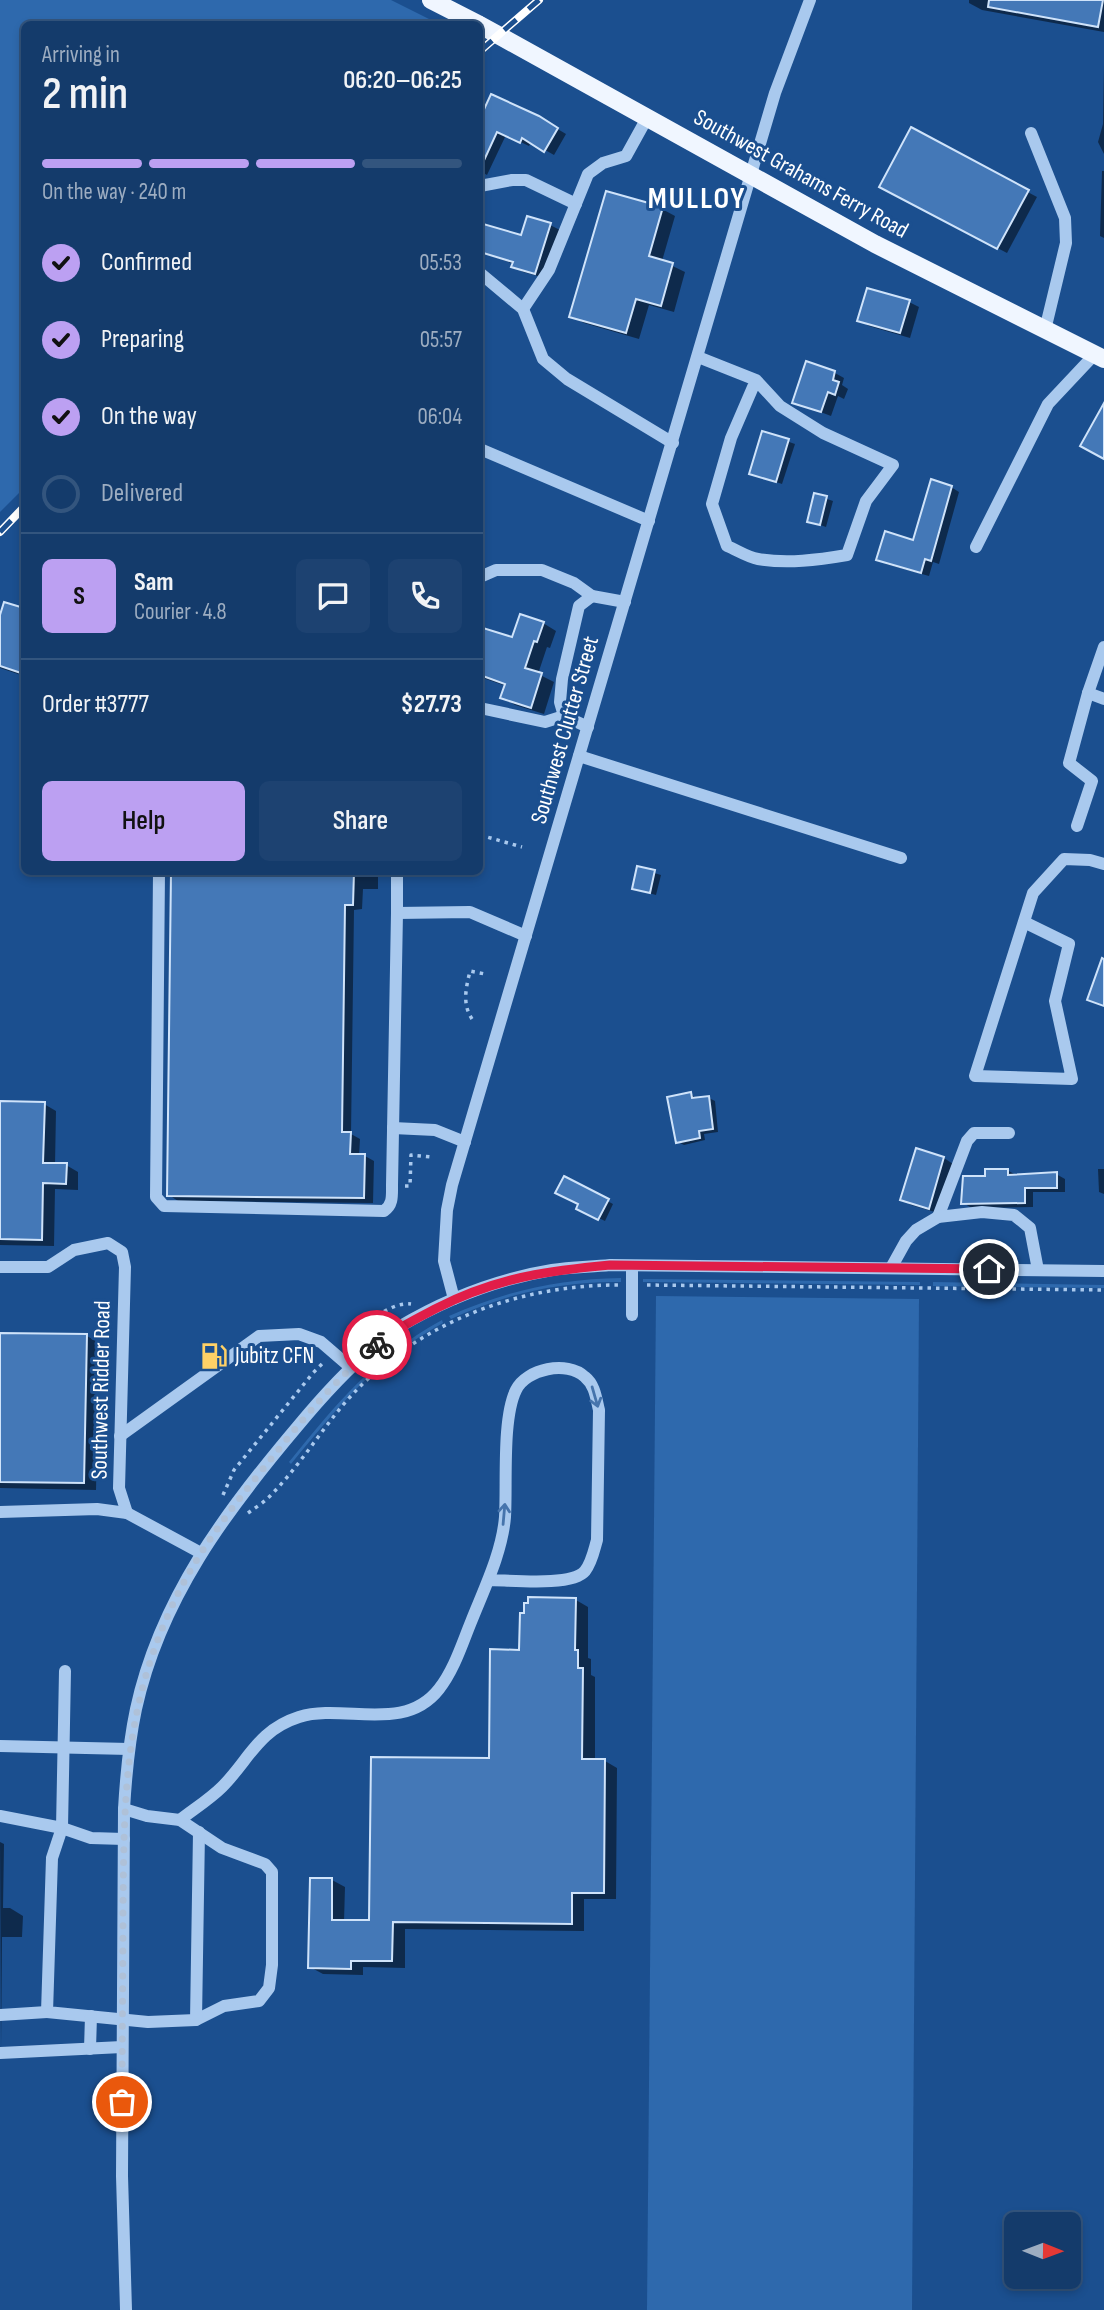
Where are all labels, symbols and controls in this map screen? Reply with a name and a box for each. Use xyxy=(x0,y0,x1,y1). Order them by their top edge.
text: Arriving in xyxy=(42,41,120,69)
text: 06:20–06:25 xyxy=(343,65,462,96)
text: 2 min xyxy=(42,67,128,122)
street label: Southwest Grahams Ferry Road xyxy=(689,103,913,245)
text: On the way · 240 m xyxy=(42,178,186,206)
district label: MULLOY xyxy=(648,181,746,217)
icon: check xyxy=(42,244,80,282)
text: Confirmed xyxy=(101,247,192,278)
text: 05:53 xyxy=(419,249,462,277)
icon: check xyxy=(42,321,80,359)
text: Preparing xyxy=(101,324,184,355)
text: 05:57 xyxy=(420,326,462,354)
icon: check xyxy=(42,398,80,436)
text: On the way xyxy=(101,401,197,432)
text: 06:04 xyxy=(417,403,462,431)
text: Delivered xyxy=(101,478,183,509)
button: chat xyxy=(296,559,370,633)
button: phone xyxy=(388,559,462,633)
text: Sam xyxy=(134,567,174,598)
text: S xyxy=(73,581,85,612)
text: Courier · 4.8 xyxy=(134,598,227,626)
street label: Southwest Clutter Street xyxy=(525,633,605,827)
text: Order #3777 xyxy=(42,689,149,720)
text: $27.73 xyxy=(400,689,462,720)
button: Help xyxy=(42,781,245,861)
button: Share xyxy=(259,781,462,861)
pin xyxy=(959,1239,1019,1299)
icon: home xyxy=(970,1250,1008,1288)
street label: Southwest Ridder Road xyxy=(85,1300,117,1480)
courier xyxy=(342,1310,412,1380)
icon: bike xyxy=(358,1326,396,1364)
fuel station icon: Jubitz CFN xyxy=(199,1341,229,1371)
place label: Jubitz CFN xyxy=(234,1342,314,1370)
one-way arrow xyxy=(589,1385,602,1408)
one-way arrow xyxy=(498,1503,511,1525)
pin xyxy=(92,2072,152,2132)
icon: bag xyxy=(103,2083,141,2121)
north arrow xyxy=(1004,2212,1082,2289)
map controls xyxy=(1004,2212,1081,2289)

